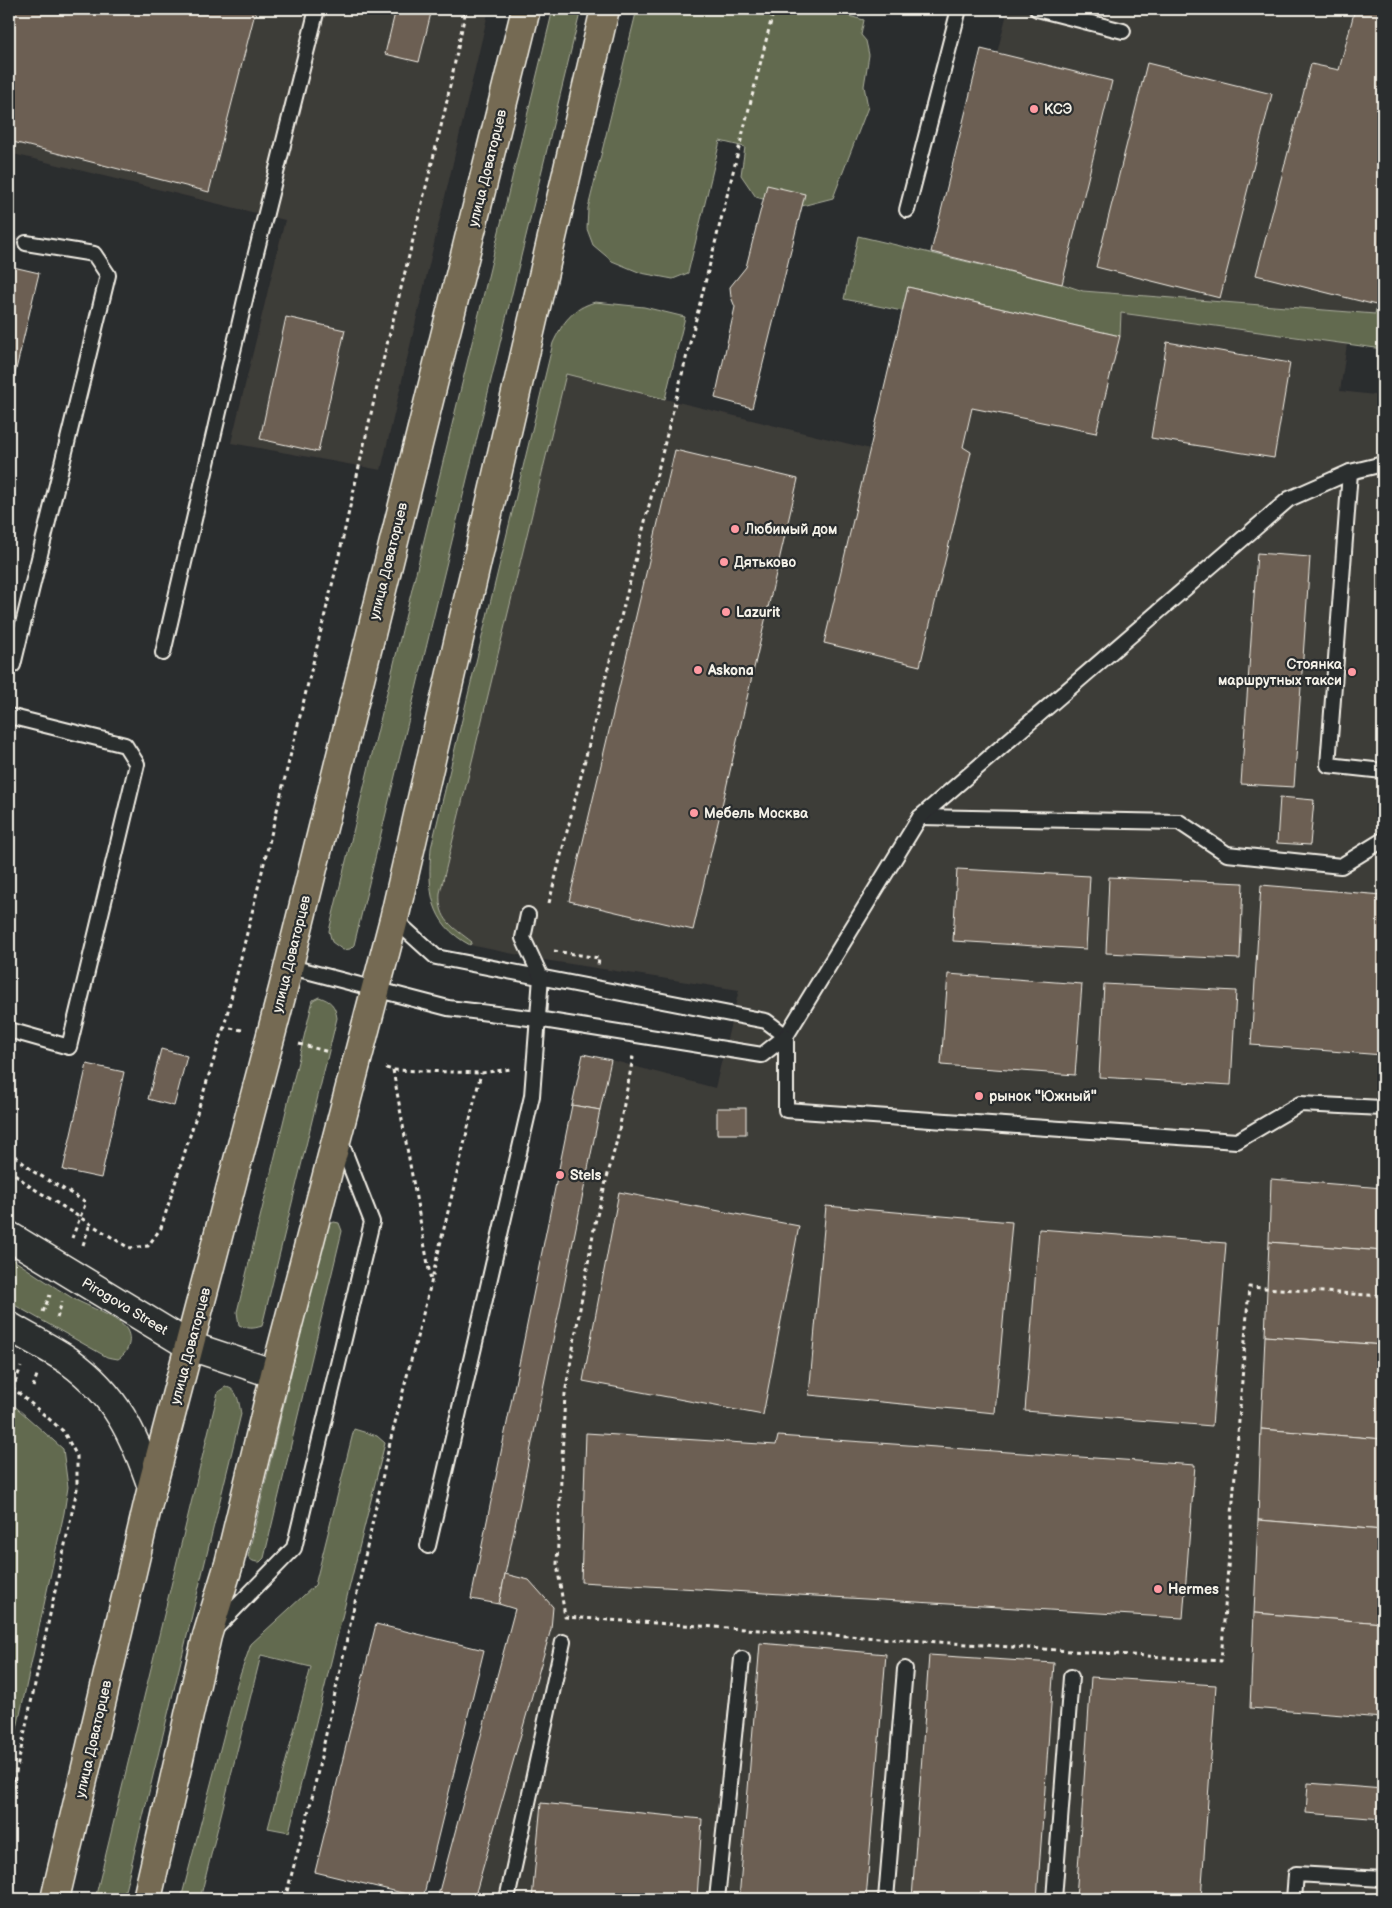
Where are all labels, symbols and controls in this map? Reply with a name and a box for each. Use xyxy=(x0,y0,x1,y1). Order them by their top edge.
place label: КСЭ xyxy=(1044,101,1072,118)
marker: КСЭ xyxy=(1028,103,1040,115)
street label: улица Доваторцев xyxy=(465,107,510,228)
street label: улица Доваторцев xyxy=(366,500,411,621)
place label: Любимый дом xyxy=(744,521,837,538)
marker: Любимый дом xyxy=(729,523,741,535)
place label: Дятьково xyxy=(734,554,796,571)
marker: Дятьково xyxy=(718,556,730,568)
place label: Lazurit xyxy=(736,604,781,621)
marker: Lazurit xyxy=(720,606,732,618)
place label: Стоянка маршрутных такси xyxy=(1218,656,1343,689)
place label: Askona xyxy=(707,662,754,679)
marker: Askona xyxy=(692,664,704,676)
marker: Стоянка маршрутных такси xyxy=(1346,666,1358,678)
place label: Мебель Москва xyxy=(704,805,809,822)
marker: Мебель Москва xyxy=(688,807,700,819)
street label: улица Доваторцев xyxy=(269,893,314,1014)
place label: рынок "Южный" xyxy=(989,1088,1097,1105)
marker: рынок "Южный" xyxy=(973,1090,985,1102)
place label: Stels xyxy=(570,1167,602,1184)
marker: Stels xyxy=(554,1169,566,1181)
street label: Pirogova Street xyxy=(79,1274,171,1339)
street label: улица Доваторцев xyxy=(167,1285,214,1406)
place label: Hermes xyxy=(1168,1581,1219,1598)
marker: Hermes xyxy=(1152,1583,1164,1595)
street label: улица Доваторцев xyxy=(72,1678,115,1800)

